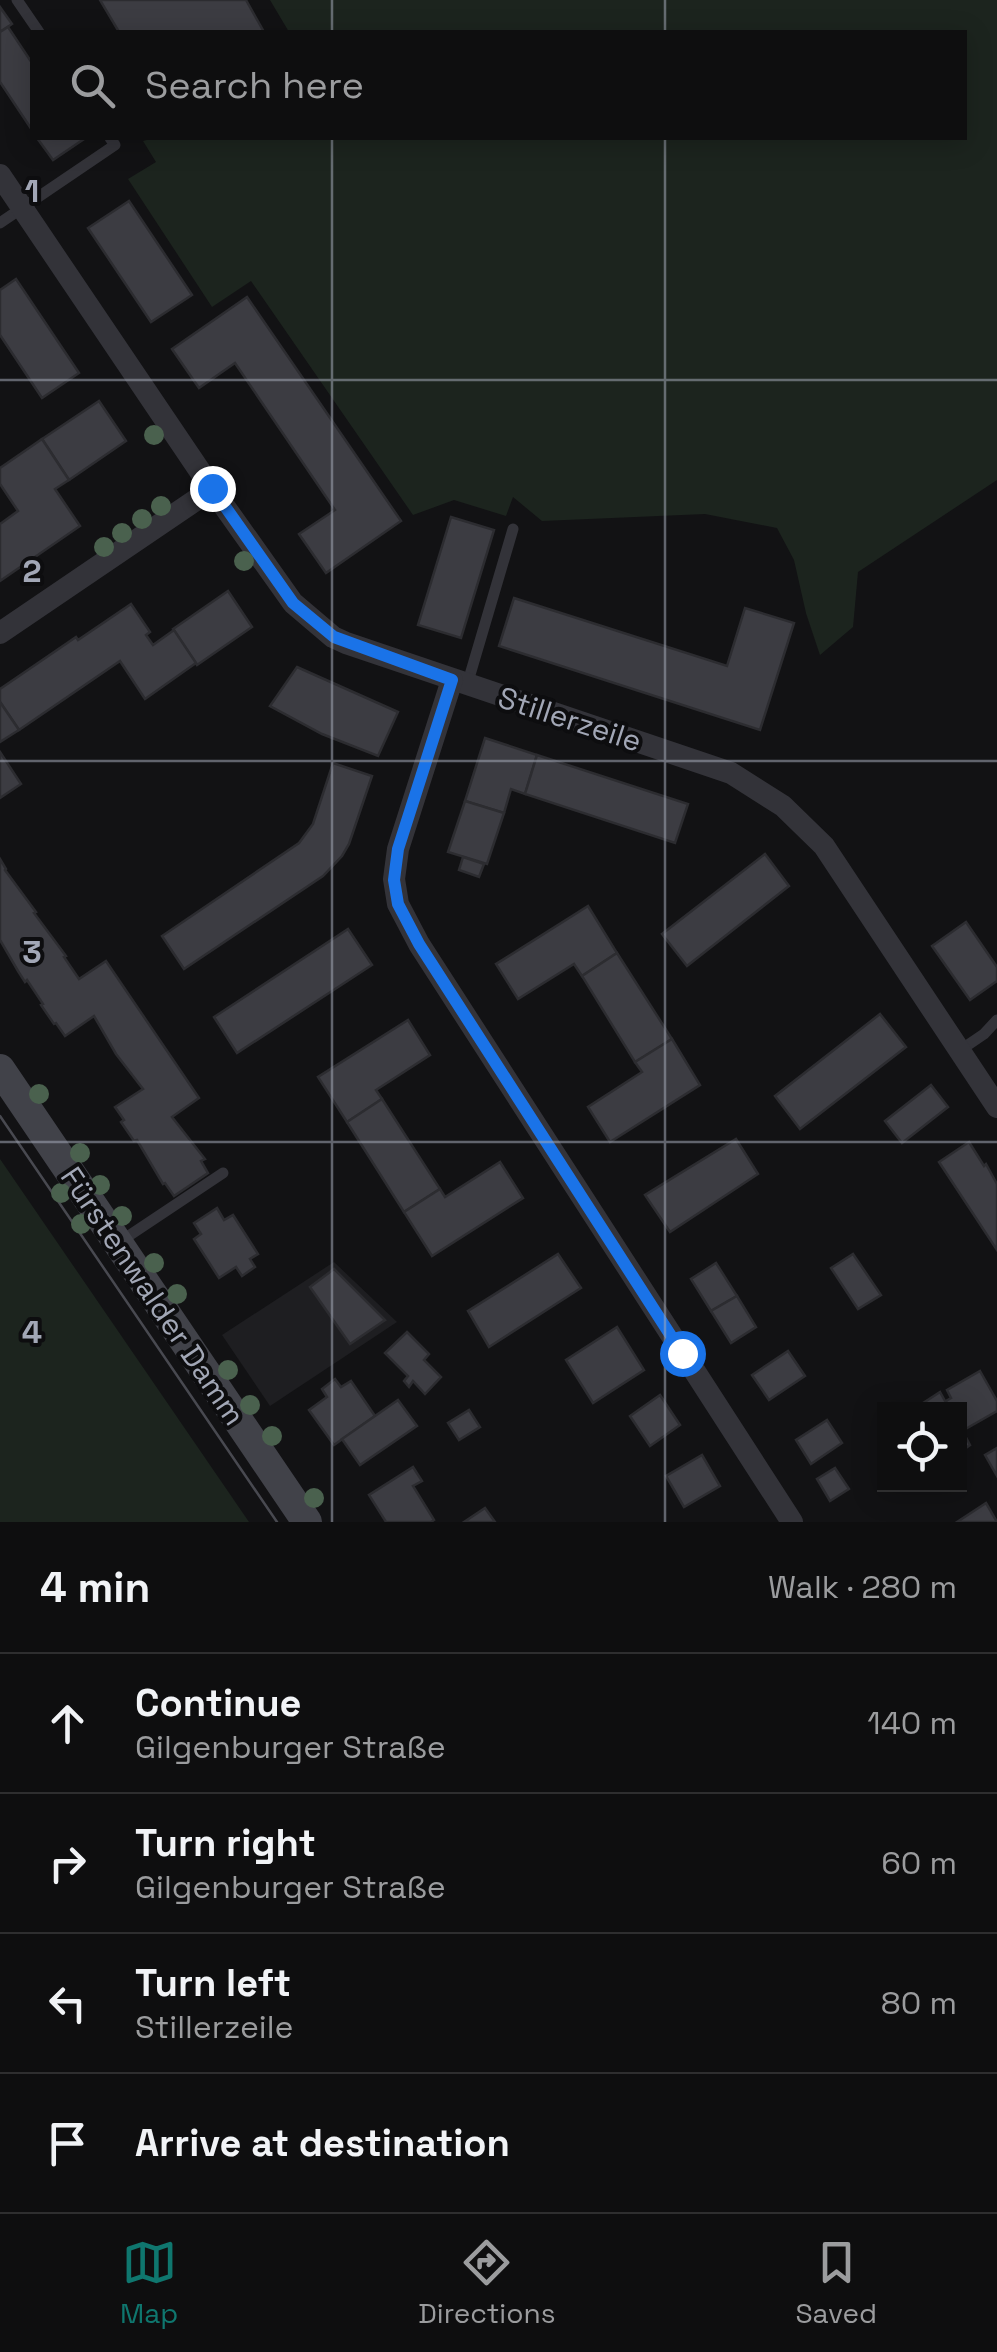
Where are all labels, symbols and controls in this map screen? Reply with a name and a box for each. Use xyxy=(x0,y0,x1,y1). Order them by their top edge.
search box xyxy=(30,30,967,140)
icon: search xyxy=(65,58,120,113)
text: Search here xyxy=(145,61,364,109)
text: 1 xyxy=(25,171,39,211)
route end xyxy=(190,466,236,512)
text: 2 xyxy=(22,551,42,591)
street label: Stillerzeile xyxy=(493,677,647,761)
text: 3 xyxy=(22,932,42,972)
street label: Fürstenwalder Damm xyxy=(52,1159,254,1433)
text: 4 xyxy=(22,1312,42,1352)
route start xyxy=(660,1331,706,1377)
map controls xyxy=(877,1402,967,1492)
button: locate xyxy=(877,1402,967,1492)
text: 4 min xyxy=(40,1561,150,1614)
text: Walk · 280 m xyxy=(768,1567,957,1607)
text: Continue xyxy=(135,1679,301,1727)
icon: ahead xyxy=(40,1696,95,1751)
text: 140 m xyxy=(867,1703,957,1743)
text: Gilgenburger Straße xyxy=(135,1727,446,1767)
text: Turn right xyxy=(135,1819,316,1867)
icon: right xyxy=(40,1836,95,1891)
text: 60 m xyxy=(881,1843,957,1883)
text: Gilgenburger Straße xyxy=(135,1867,446,1907)
text: Turn left xyxy=(135,1959,291,2007)
icon: left xyxy=(40,1976,95,2031)
text: 80 m xyxy=(881,1983,957,2023)
text: Stillerzeile xyxy=(135,2007,294,2047)
icon: arrive xyxy=(40,2116,95,2171)
text: Arrive at destination xyxy=(135,2119,510,2167)
tab: Map xyxy=(120,2235,178,2331)
tab: Directions xyxy=(418,2235,555,2331)
tab: Saved xyxy=(795,2235,877,2331)

